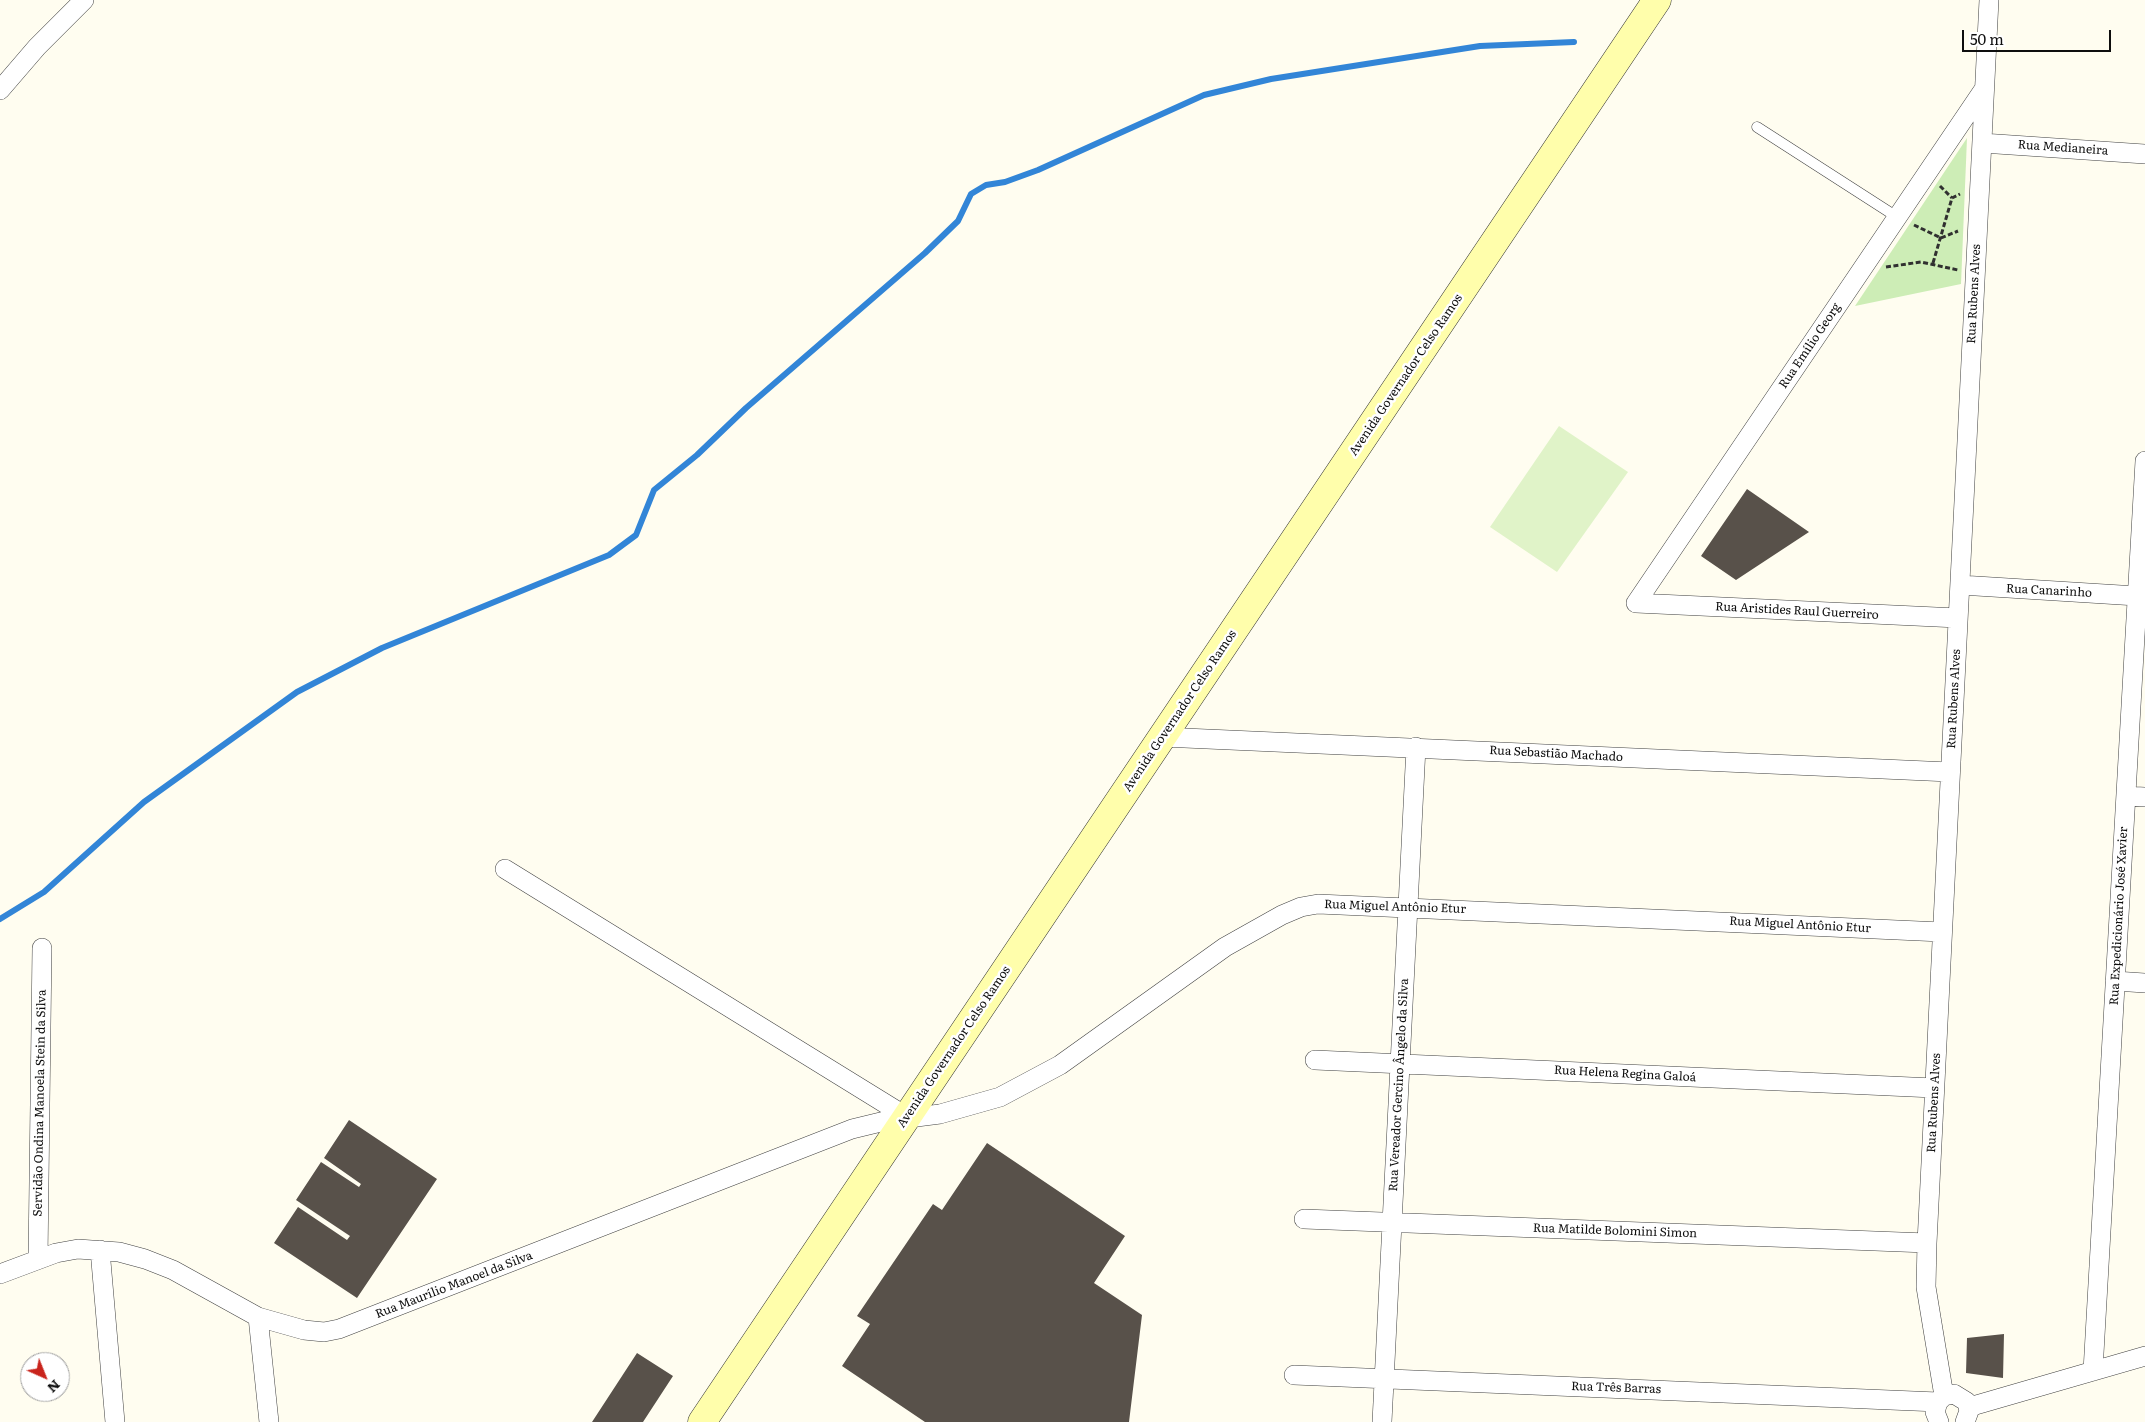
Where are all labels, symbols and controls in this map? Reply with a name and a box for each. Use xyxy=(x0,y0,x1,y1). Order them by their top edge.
scale bar xyxy=(1965,20,2114,52)
text: 50 m xyxy=(1970,27,2004,50)
street label: Rua Medianeira xyxy=(2017,138,2109,158)
street label: Rua Rubens Alves xyxy=(1964,244,1984,344)
street label: Avenida Governador Celso Ramos xyxy=(1346,291,1466,459)
street label: Rua Emílio Georg xyxy=(1776,301,1844,391)
street label: Rua Canarinho xyxy=(2006,582,2092,600)
street label: Rua Aristides Raul Guerreiro xyxy=(1715,600,1879,622)
street label: Avenida Governador Celso Ramos xyxy=(1120,627,1240,795)
street label: Rua Rubens Alves xyxy=(1944,649,1964,749)
street label: Rua Sebastião Machado xyxy=(1489,743,1623,765)
street label: Rua Expedicionário José Xavier xyxy=(2107,826,2131,1006)
street label: Rua Miguel Antônio Etur xyxy=(1324,897,1466,917)
street label: Rua Miguel Antônio Etur xyxy=(1729,914,1871,936)
street label: Avenida Governador Celso Ramos xyxy=(894,963,1014,1131)
street label: Rua Vereador Gercino Ângelo da Silva xyxy=(1386,978,1412,1192)
street label: Servidão Ondina Manoela Stein da Silva xyxy=(31,989,49,1217)
street label: Rua Rubens Alves xyxy=(1924,1053,1944,1153)
street label: Rua Helena Regina Galoá xyxy=(1554,1063,1696,1085)
street label: Rua Matilde Bolomini Simon xyxy=(1533,1221,1697,1241)
street label: Rua Maurílio Manoel da Silva xyxy=(373,1248,535,1322)
north arrow xyxy=(20,1352,70,1402)
text: N xyxy=(44,1376,66,1398)
street label: Rua Três Barras xyxy=(1571,1379,1661,1397)

